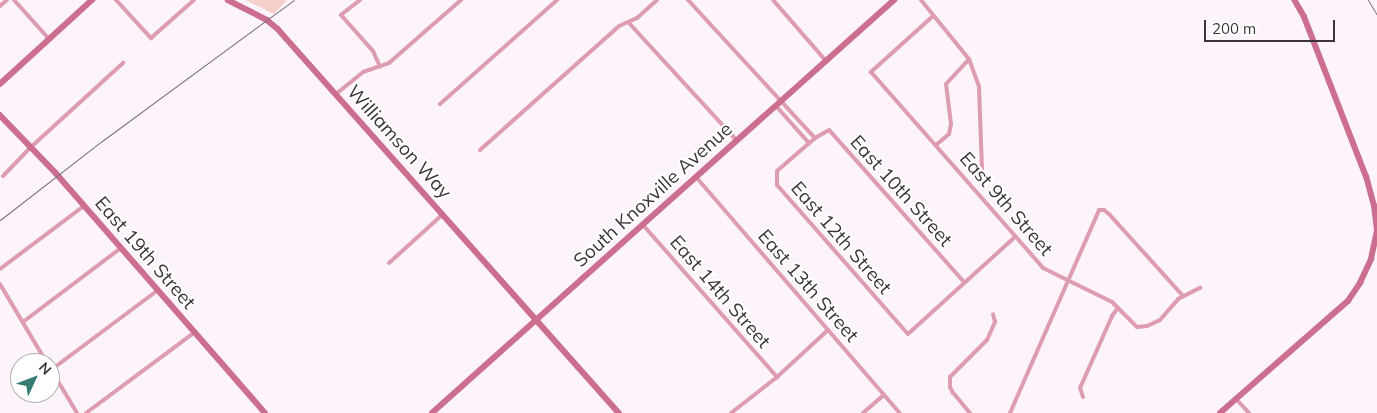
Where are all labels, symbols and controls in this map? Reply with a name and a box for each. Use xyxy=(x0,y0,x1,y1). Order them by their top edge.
scale bar xyxy=(1207,10,1338,42)
text: 200 m xyxy=(1212,19,1256,38)
street label: Williamson Way xyxy=(342,80,456,204)
street label: South Knoxville Avenue xyxy=(569,118,737,272)
street label: East 10th Street xyxy=(845,131,957,251)
street label: East 9th Street xyxy=(955,147,1057,261)
street label: East 12th Street xyxy=(786,177,896,299)
street label: East 19th Street xyxy=(90,192,200,314)
street label: East 13th Street xyxy=(753,225,863,347)
street label: East 14th Street xyxy=(665,231,775,353)
north arrow xyxy=(10,353,60,403)
text: N xyxy=(35,358,55,378)

